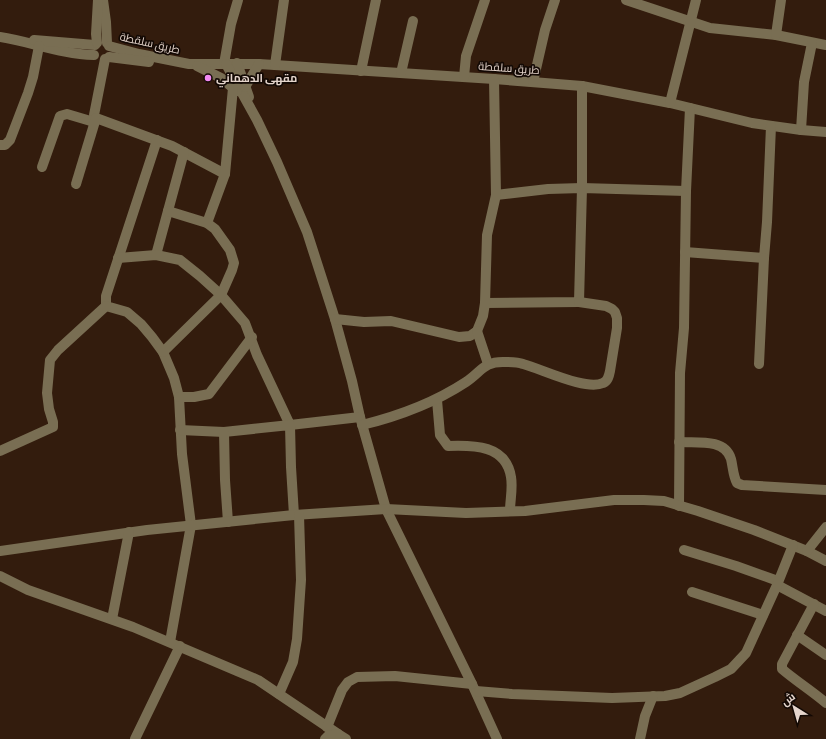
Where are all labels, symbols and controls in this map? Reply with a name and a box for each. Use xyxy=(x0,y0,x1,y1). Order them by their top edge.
street label: طريق سلقطة xyxy=(118,30,181,57)
street label: طريق سلقطة xyxy=(478,60,540,77)
place label: مقهى الدهماني xyxy=(216,72,297,88)
marker: مقهى الدهماني xyxy=(203,73,213,83)
north arrow xyxy=(774,687,814,727)
text: ش xyxy=(779,690,798,709)

